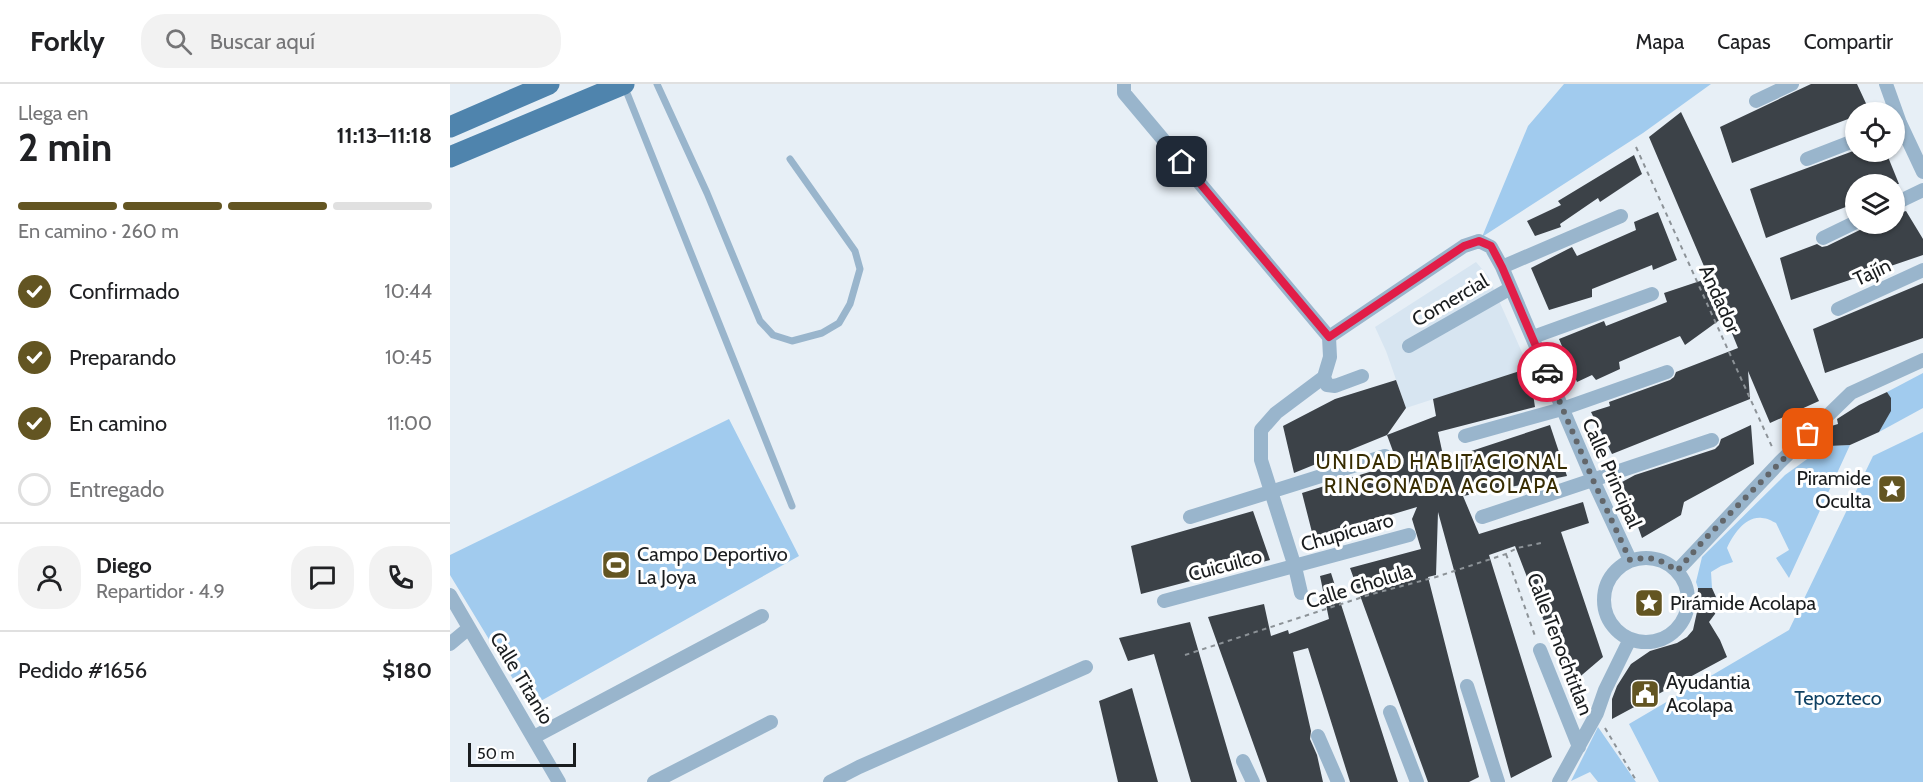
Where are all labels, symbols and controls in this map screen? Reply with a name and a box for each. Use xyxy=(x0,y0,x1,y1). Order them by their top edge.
search box xyxy=(141,14,561,68)
text: Forkly xyxy=(30,24,105,58)
icon: search xyxy=(162,25,195,58)
text: Buscar aquí xyxy=(210,28,315,55)
text: Mapa xyxy=(1636,29,1684,54)
text: Capas xyxy=(1717,29,1771,54)
text: Compartir xyxy=(1804,29,1893,54)
text: Llega en xyxy=(18,101,88,125)
map controls xyxy=(1845,102,1905,234)
button: locate xyxy=(1845,102,1905,162)
text: 11:13–11:18 xyxy=(336,122,432,149)
text: 2 min xyxy=(18,123,112,171)
pin xyxy=(1156,136,1207,187)
icon: home xyxy=(1165,145,1198,178)
button: layers xyxy=(1845,174,1905,234)
text: En camino · 260 m xyxy=(18,219,179,243)
street label: Tajín xyxy=(1849,253,1895,291)
street label: Andador xyxy=(1694,261,1746,338)
street label: Comercial xyxy=(1407,268,1493,332)
icon: check xyxy=(18,275,51,308)
text: Confirmado xyxy=(69,278,180,305)
text: 10:44 xyxy=(384,279,432,303)
icon: check xyxy=(18,341,51,374)
courier xyxy=(1517,342,1577,402)
text: Preparando xyxy=(69,344,176,371)
text: 10:45 xyxy=(385,345,432,369)
icon: car xyxy=(1531,356,1564,389)
icon: check xyxy=(18,407,51,440)
pin xyxy=(1782,408,1833,459)
text: En camino xyxy=(69,410,167,437)
text: 11:00 xyxy=(387,411,432,435)
street label: Calle Principal xyxy=(1577,414,1647,532)
icon: bag xyxy=(1791,417,1824,450)
district label: UNIDAD HABITACIONAL RINCONADA ACOLAPA xyxy=(1316,449,1568,498)
place label: Piramide Oculta xyxy=(1797,466,1871,513)
place icon: Piramide Oculta xyxy=(1876,473,1908,505)
text: Entregado xyxy=(69,476,164,503)
street label: Chupícuaro xyxy=(1298,507,1396,557)
place label: Campo Deportivo La Joya xyxy=(637,542,788,589)
street label: Cuicuilco xyxy=(1186,544,1264,586)
button: person xyxy=(18,546,81,609)
button: chat xyxy=(291,546,354,609)
button: phone xyxy=(369,546,432,609)
sports icon: Campo Deportivo La Joya xyxy=(600,549,632,581)
text: Diego xyxy=(96,552,152,579)
street label: Calle Cholula xyxy=(1303,558,1415,614)
street label: Calle Tenochtitlan xyxy=(1522,569,1598,719)
text: Repartidor · 4.9 xyxy=(96,579,225,603)
place icon: Pirámide Acolapa xyxy=(1633,587,1665,619)
place label: Pirámide Acolapa xyxy=(1670,591,1816,615)
street label: Calle Titanio xyxy=(485,627,559,729)
text: Pedido #1656 xyxy=(18,657,147,684)
text: $180 xyxy=(382,657,432,684)
place label: Ayudantia Acolapa xyxy=(1666,670,1751,717)
public building icon: Ayudantia Acolapa xyxy=(1629,678,1661,710)
park label: Tepozteco xyxy=(1794,686,1882,710)
scale bar xyxy=(468,740,576,768)
text: 50 m xyxy=(477,744,514,763)

